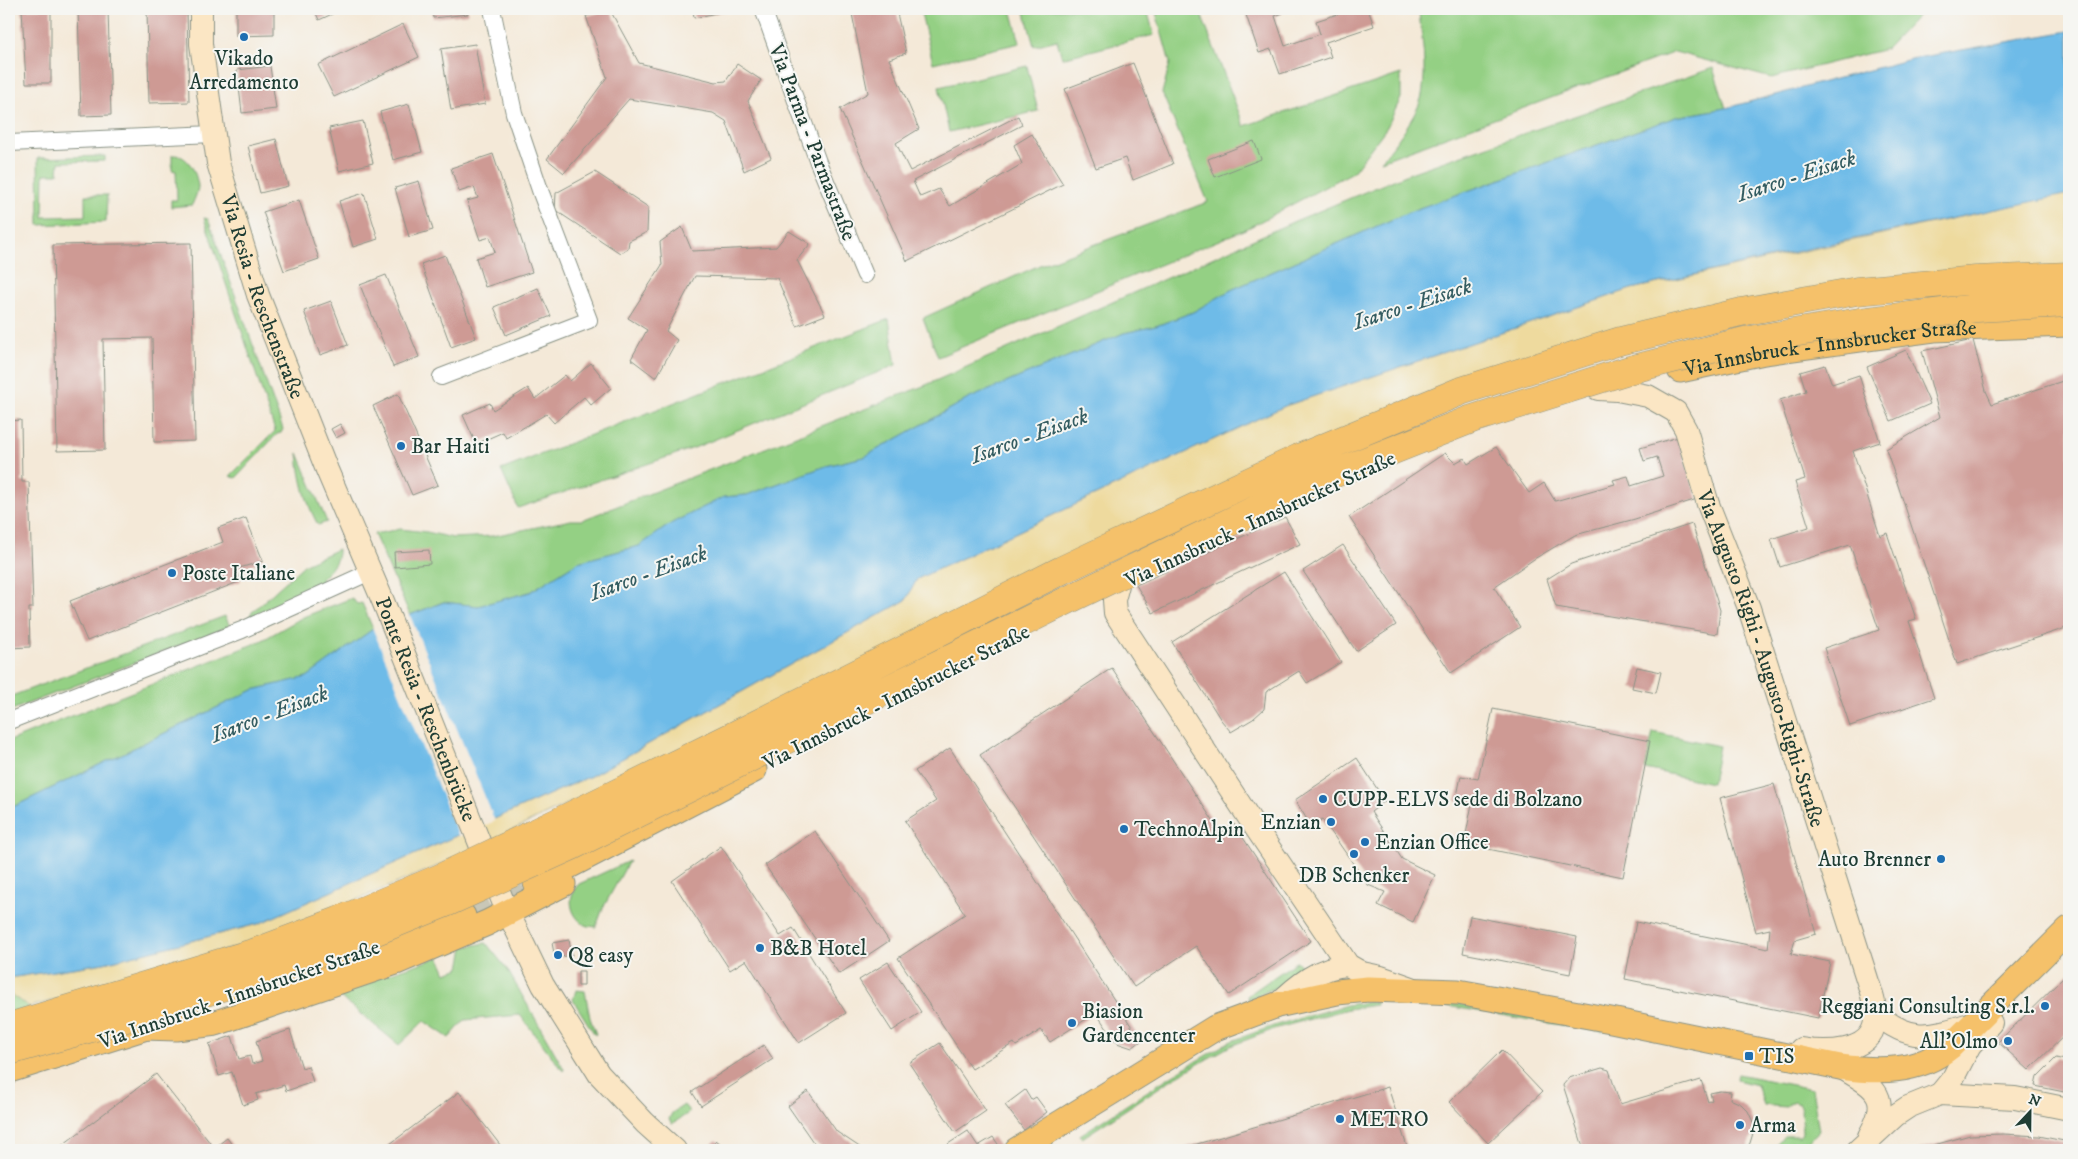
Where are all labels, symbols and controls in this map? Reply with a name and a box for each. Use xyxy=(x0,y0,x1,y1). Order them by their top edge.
marker: Vikado Arredamento xyxy=(238,31,250,43)
street label: Via Parma - Parmastraße xyxy=(762,39,862,245)
place label: Vikado Arredamento xyxy=(189,46,299,96)
water label: Isarco - Eisack xyxy=(1732,144,1860,209)
street label: Via Resia - Reschenstraße xyxy=(214,191,310,403)
water label: Isarco - Eisack xyxy=(1348,272,1476,337)
street label: Via Innsbruck - Innsbrucker Straße xyxy=(1680,315,1977,383)
water label: Isarco - Eisack xyxy=(965,402,1093,471)
place label: Bar Haiti xyxy=(411,434,490,460)
marker: Bar Haiti xyxy=(395,440,407,452)
street label: Via Innsbruck - Innsbrucker Straße xyxy=(1120,446,1400,595)
street label: Via Augusto Righi - Augusto-Righi-Straße xyxy=(1690,486,1830,831)
water label: Isarco - Eisack xyxy=(584,539,712,608)
place label: Poste Italiane xyxy=(182,561,295,587)
marker: Poste Italiane xyxy=(166,567,178,579)
street label: Ponte Resia - Reschenbrücke xyxy=(369,593,482,826)
street label: Via Innsbruck - Innsbrucker Straße xyxy=(758,619,1034,777)
water label: Isarco - Eisack xyxy=(205,679,333,750)
place label: CUPP-ELVS sede di Bolzano xyxy=(1333,787,1582,813)
marker: CUPP-ELVS sede di Bolzano xyxy=(1317,793,1329,805)
place label: Enzian xyxy=(1261,810,1321,836)
marker: Enzian xyxy=(1325,816,1337,828)
place label: TechnoAlpin xyxy=(1134,817,1244,843)
marker: TechnoAlpin xyxy=(1118,823,1130,835)
place label: Enzian Office xyxy=(1375,830,1489,856)
marker: Enzian Office xyxy=(1359,836,1371,848)
place label: Auto Brenner xyxy=(1818,847,1931,873)
marker: DB Schenker xyxy=(1348,848,1360,860)
marker: Auto Brenner xyxy=(1935,853,1947,865)
place label: DB Schenker xyxy=(1299,863,1409,889)
street label: Via Innsbruck - Innsbrucker Straße xyxy=(94,934,384,1056)
place label: B&B Hotel xyxy=(770,936,867,962)
marker: B&B Hotel xyxy=(754,942,766,954)
place label: Q8 easy xyxy=(568,943,634,969)
marker: Q8 easy xyxy=(552,949,564,961)
place label: Reggiani Consulting S.r.l. xyxy=(1820,994,2035,1020)
place label: Biasion Gardencenter xyxy=(1082,999,1195,1049)
marker: Reggiani Consulting S.r.l. xyxy=(2039,1000,2051,1012)
marker: Biasion Gardencenter xyxy=(1066,1017,1078,1029)
place label: All'Olmo xyxy=(1920,1029,1998,1055)
marker: All'Olmo xyxy=(2002,1035,2014,1047)
place label: TIS xyxy=(1759,1044,1795,1070)
marker: TIS xyxy=(1743,1050,1755,1062)
north arrow xyxy=(2006,1086,2056,1136)
text: N xyxy=(2026,1090,2044,1112)
place label: METRO xyxy=(1350,1107,1429,1133)
marker: METRO xyxy=(1334,1113,1346,1125)
place label: Arma xyxy=(1750,1113,1796,1139)
marker: Arma xyxy=(1734,1119,1746,1131)

